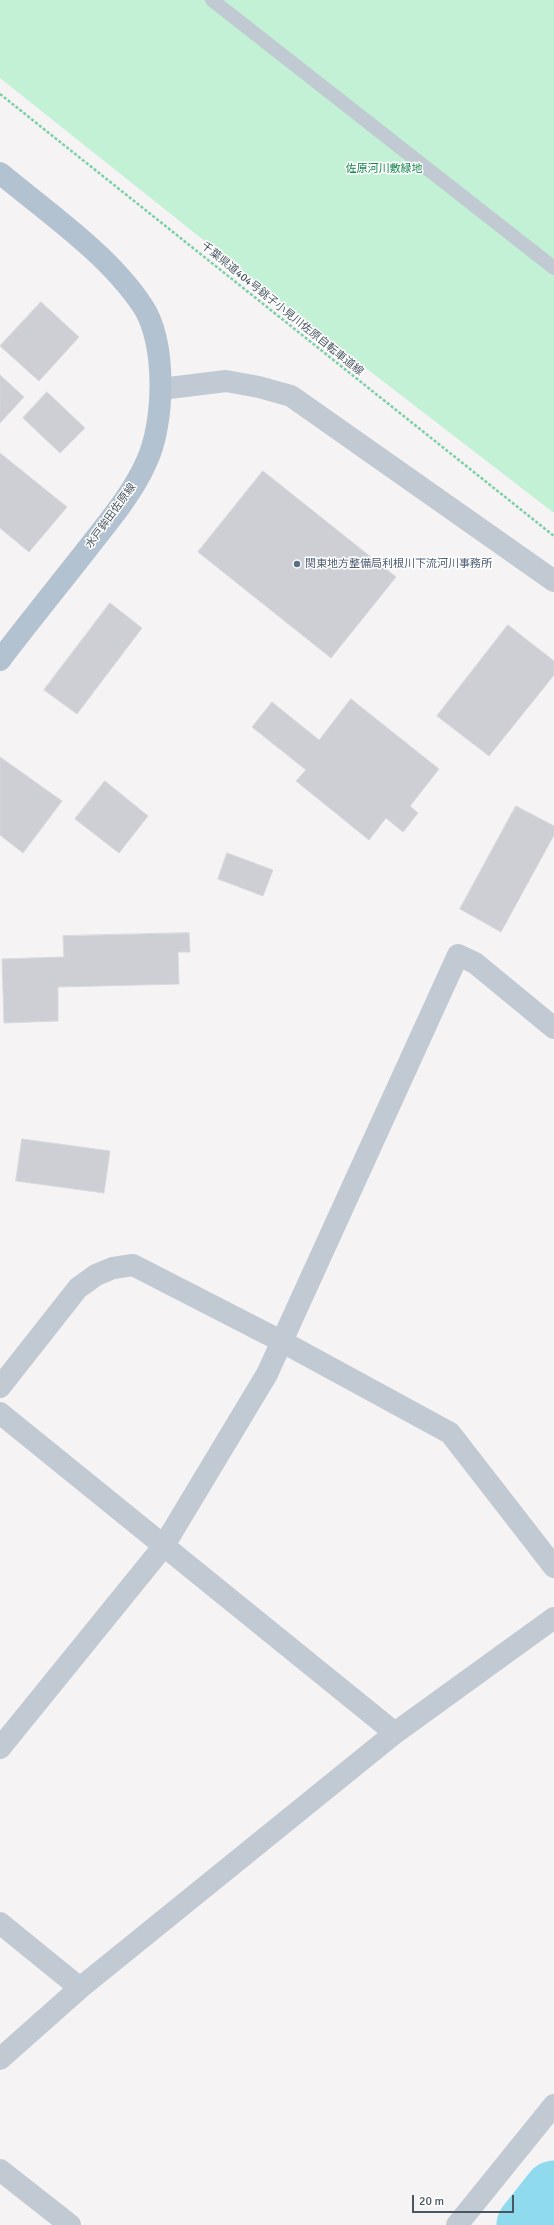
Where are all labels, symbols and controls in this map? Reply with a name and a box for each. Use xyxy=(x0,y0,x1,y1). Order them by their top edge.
park label: 佐原河川敷緑地 xyxy=(346,162,422,176)
street label: 千葉県道404号銚子小見川佐原自転車道線 xyxy=(198,239,366,379)
street label: 水戸鉾田佐原線 xyxy=(83,481,139,551)
place label: 関東地方整備局利根川下流河川事務所 xyxy=(305,557,492,571)
marker: 関東地方整備局利根川下流河川事務所 xyxy=(292,559,302,569)
scale bar xyxy=(414,2187,516,2213)
text: 20 m xyxy=(419,2194,444,2209)

